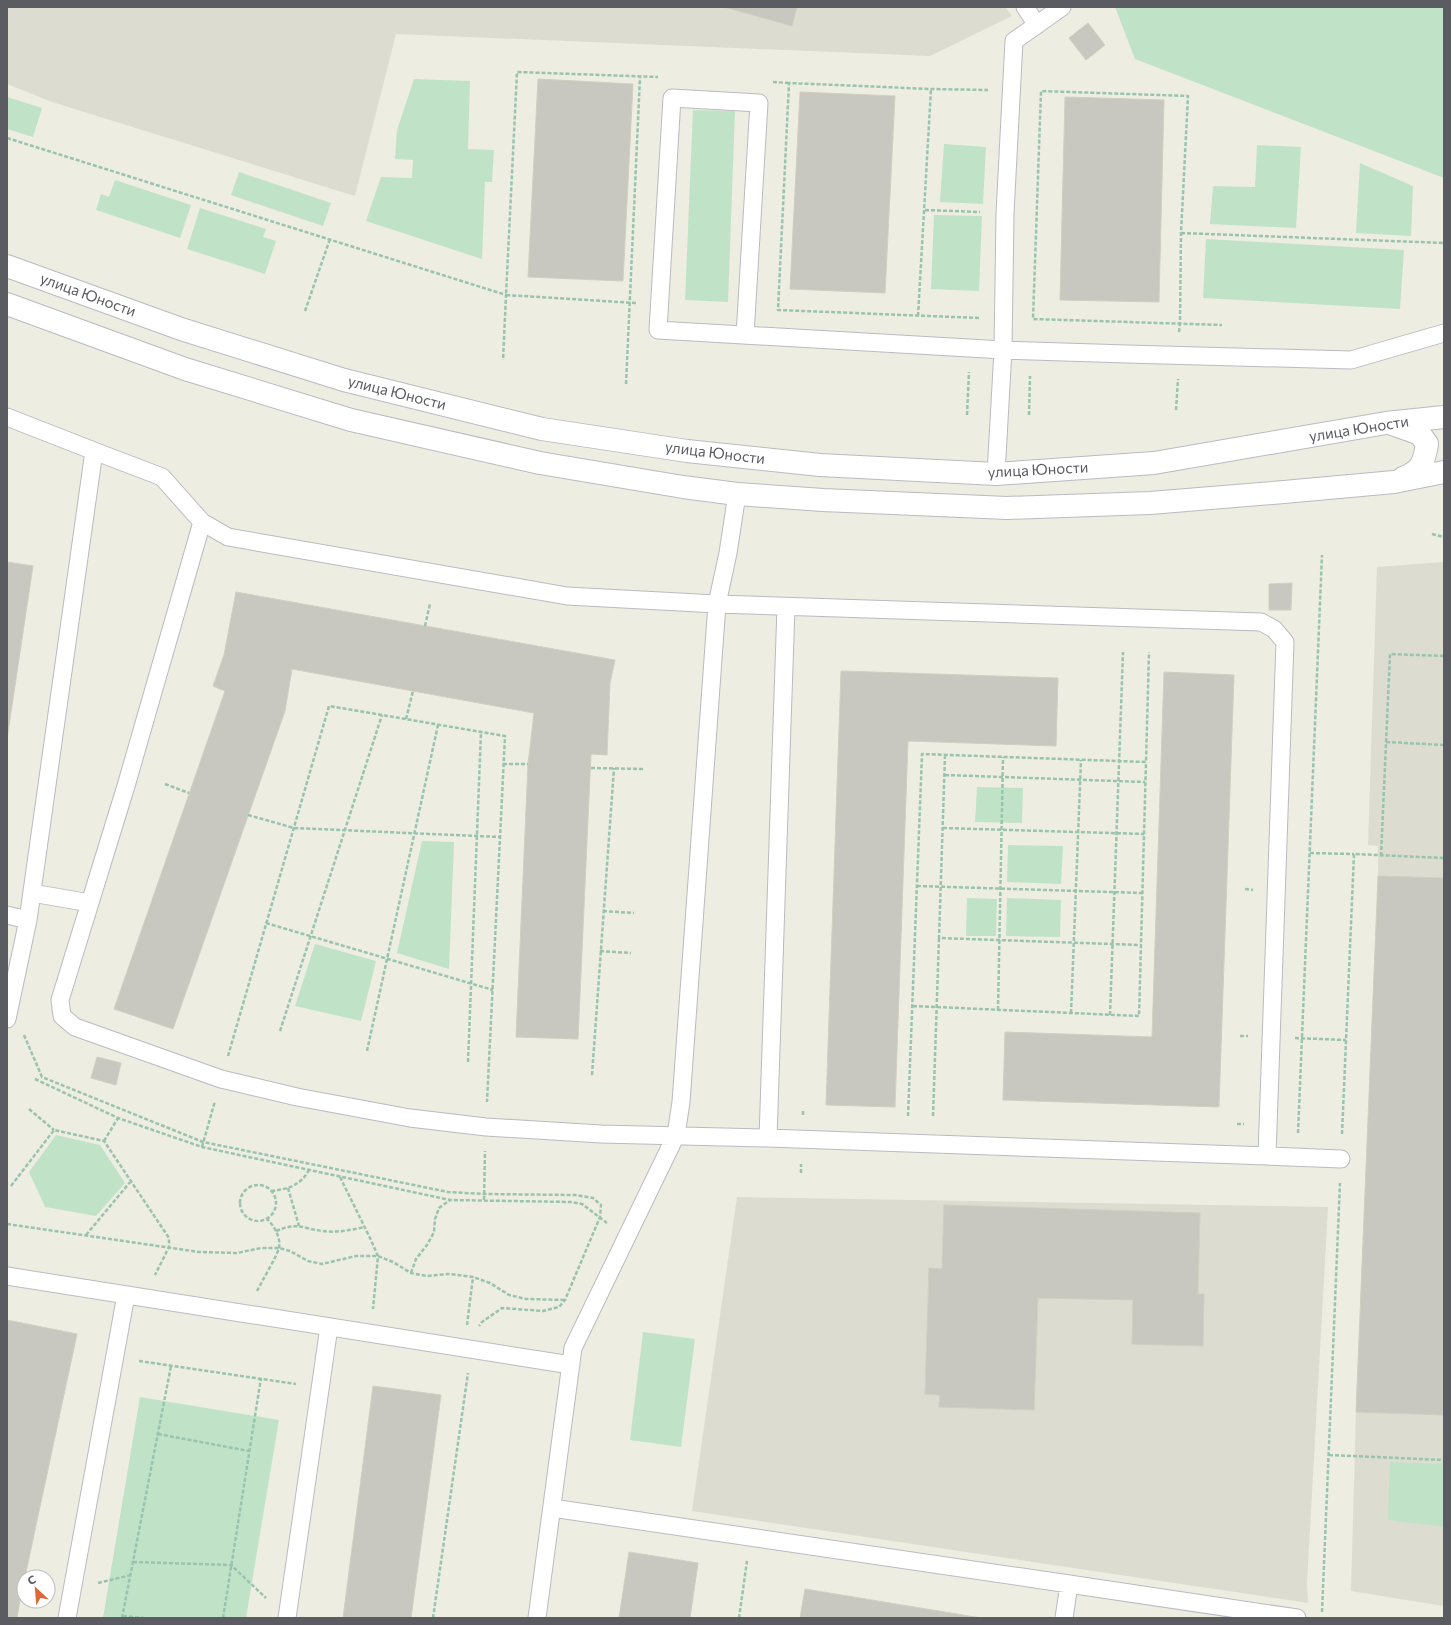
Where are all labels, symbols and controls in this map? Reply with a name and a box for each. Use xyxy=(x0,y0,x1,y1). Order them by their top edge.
street label: улица Юности xyxy=(38,268,139,320)
street label: улица Юности xyxy=(346,371,448,413)
street label: улица Юности xyxy=(1308,411,1410,445)
street label: улица Юности xyxy=(664,437,766,467)
street label: улица Юности xyxy=(987,457,1089,481)
north arrow xyxy=(16,1569,56,1609)
text: С xyxy=(25,1572,38,1587)

